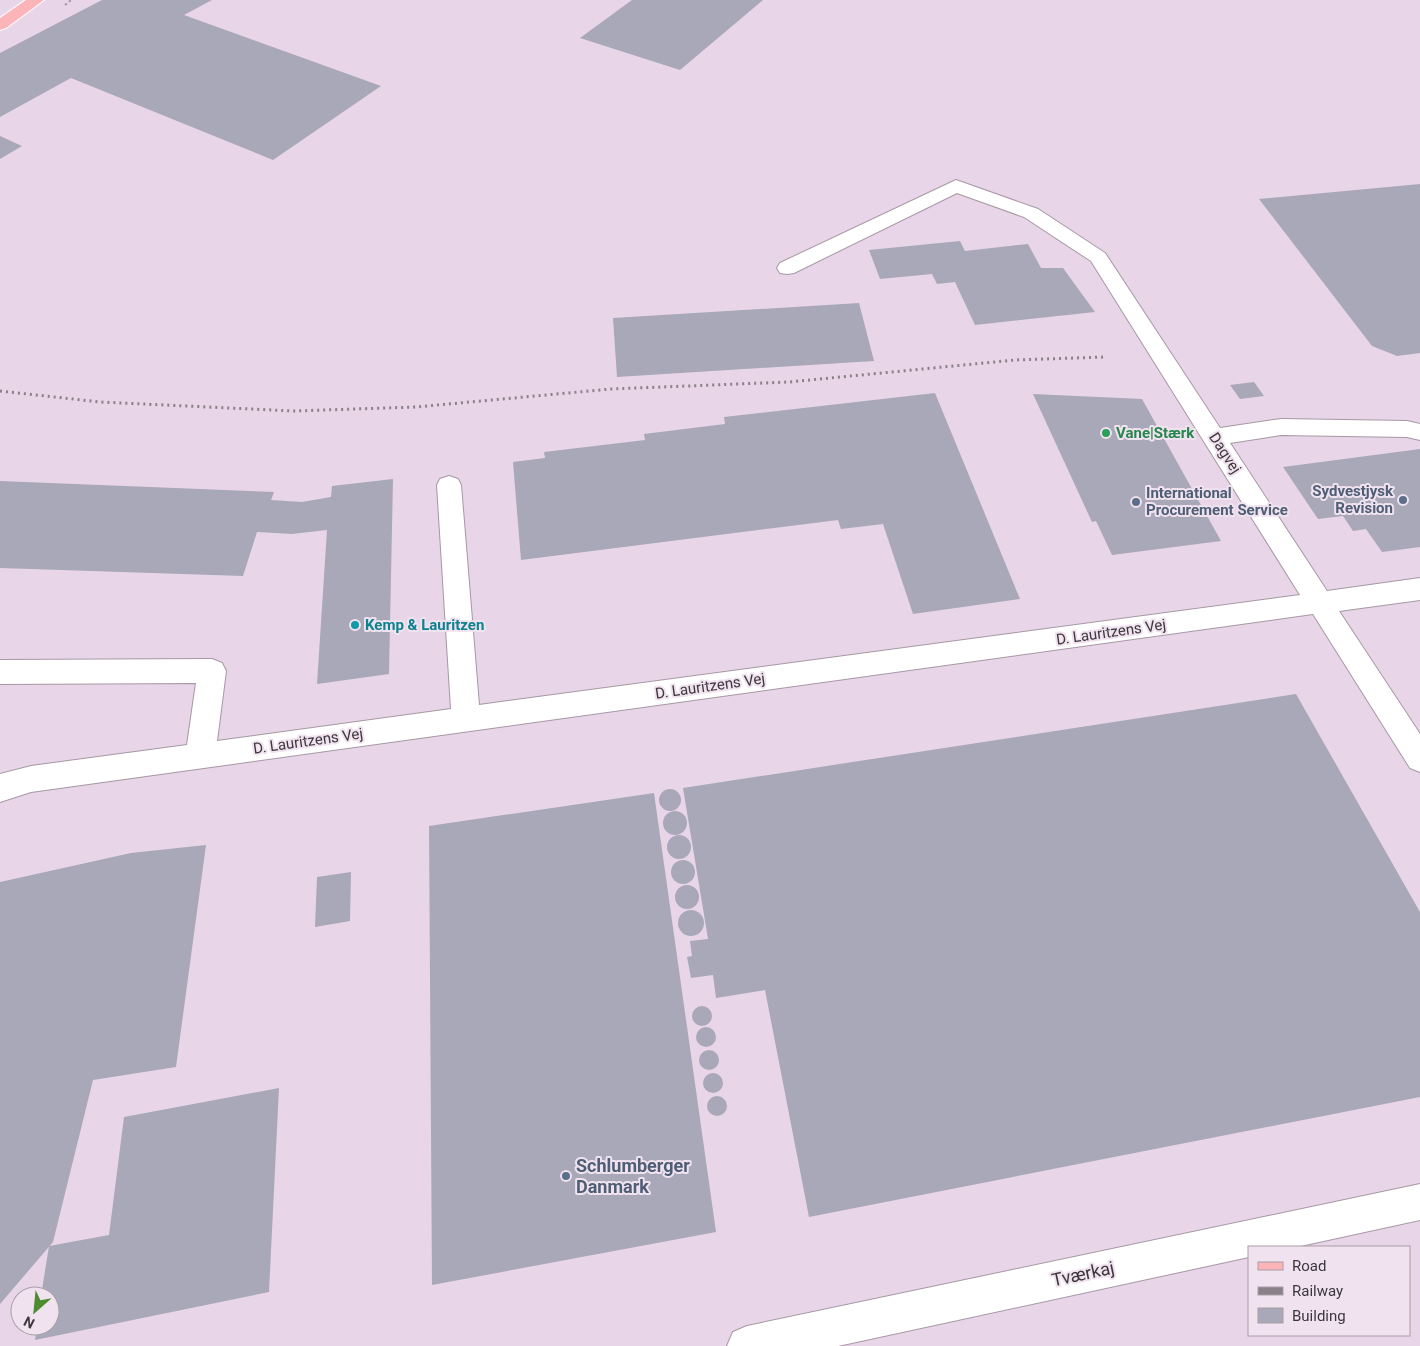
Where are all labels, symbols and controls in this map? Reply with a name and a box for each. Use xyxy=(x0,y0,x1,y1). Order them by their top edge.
place label: Vane|Stærk xyxy=(1116,424,1195,442)
marker: Vane|Stærk xyxy=(1100,427,1112,439)
street label: Dagvej xyxy=(1205,429,1245,477)
place label: Sydvestjysk Revision xyxy=(1312,482,1394,517)
place label: International Procurement Service xyxy=(1146,484,1288,519)
marker: Sydvestjysk Revision xyxy=(1397,494,1409,506)
marker: International Procurement Service xyxy=(1130,496,1142,508)
street label: D. Lauritzens Vej xyxy=(1055,615,1167,649)
place label: Kemp & Lauritzen xyxy=(365,616,484,634)
marker: Kemp & Lauritzen xyxy=(349,619,361,631)
street label: D. Lauritzens Vej xyxy=(654,669,766,703)
street label: D. Lauritzens Vej xyxy=(252,724,364,758)
place label: Schlumberger Danmark xyxy=(576,1155,690,1197)
marker: Schlumberger Danmark xyxy=(560,1170,572,1182)
legend xyxy=(1248,1246,1410,1336)
street label: Tværkaj xyxy=(1050,1257,1116,1290)
text: Road xyxy=(1292,1257,1326,1275)
text: Railway xyxy=(1292,1282,1343,1300)
north arrow xyxy=(10,1286,60,1336)
text: Building xyxy=(1292,1307,1346,1325)
text: N xyxy=(21,1313,37,1332)

